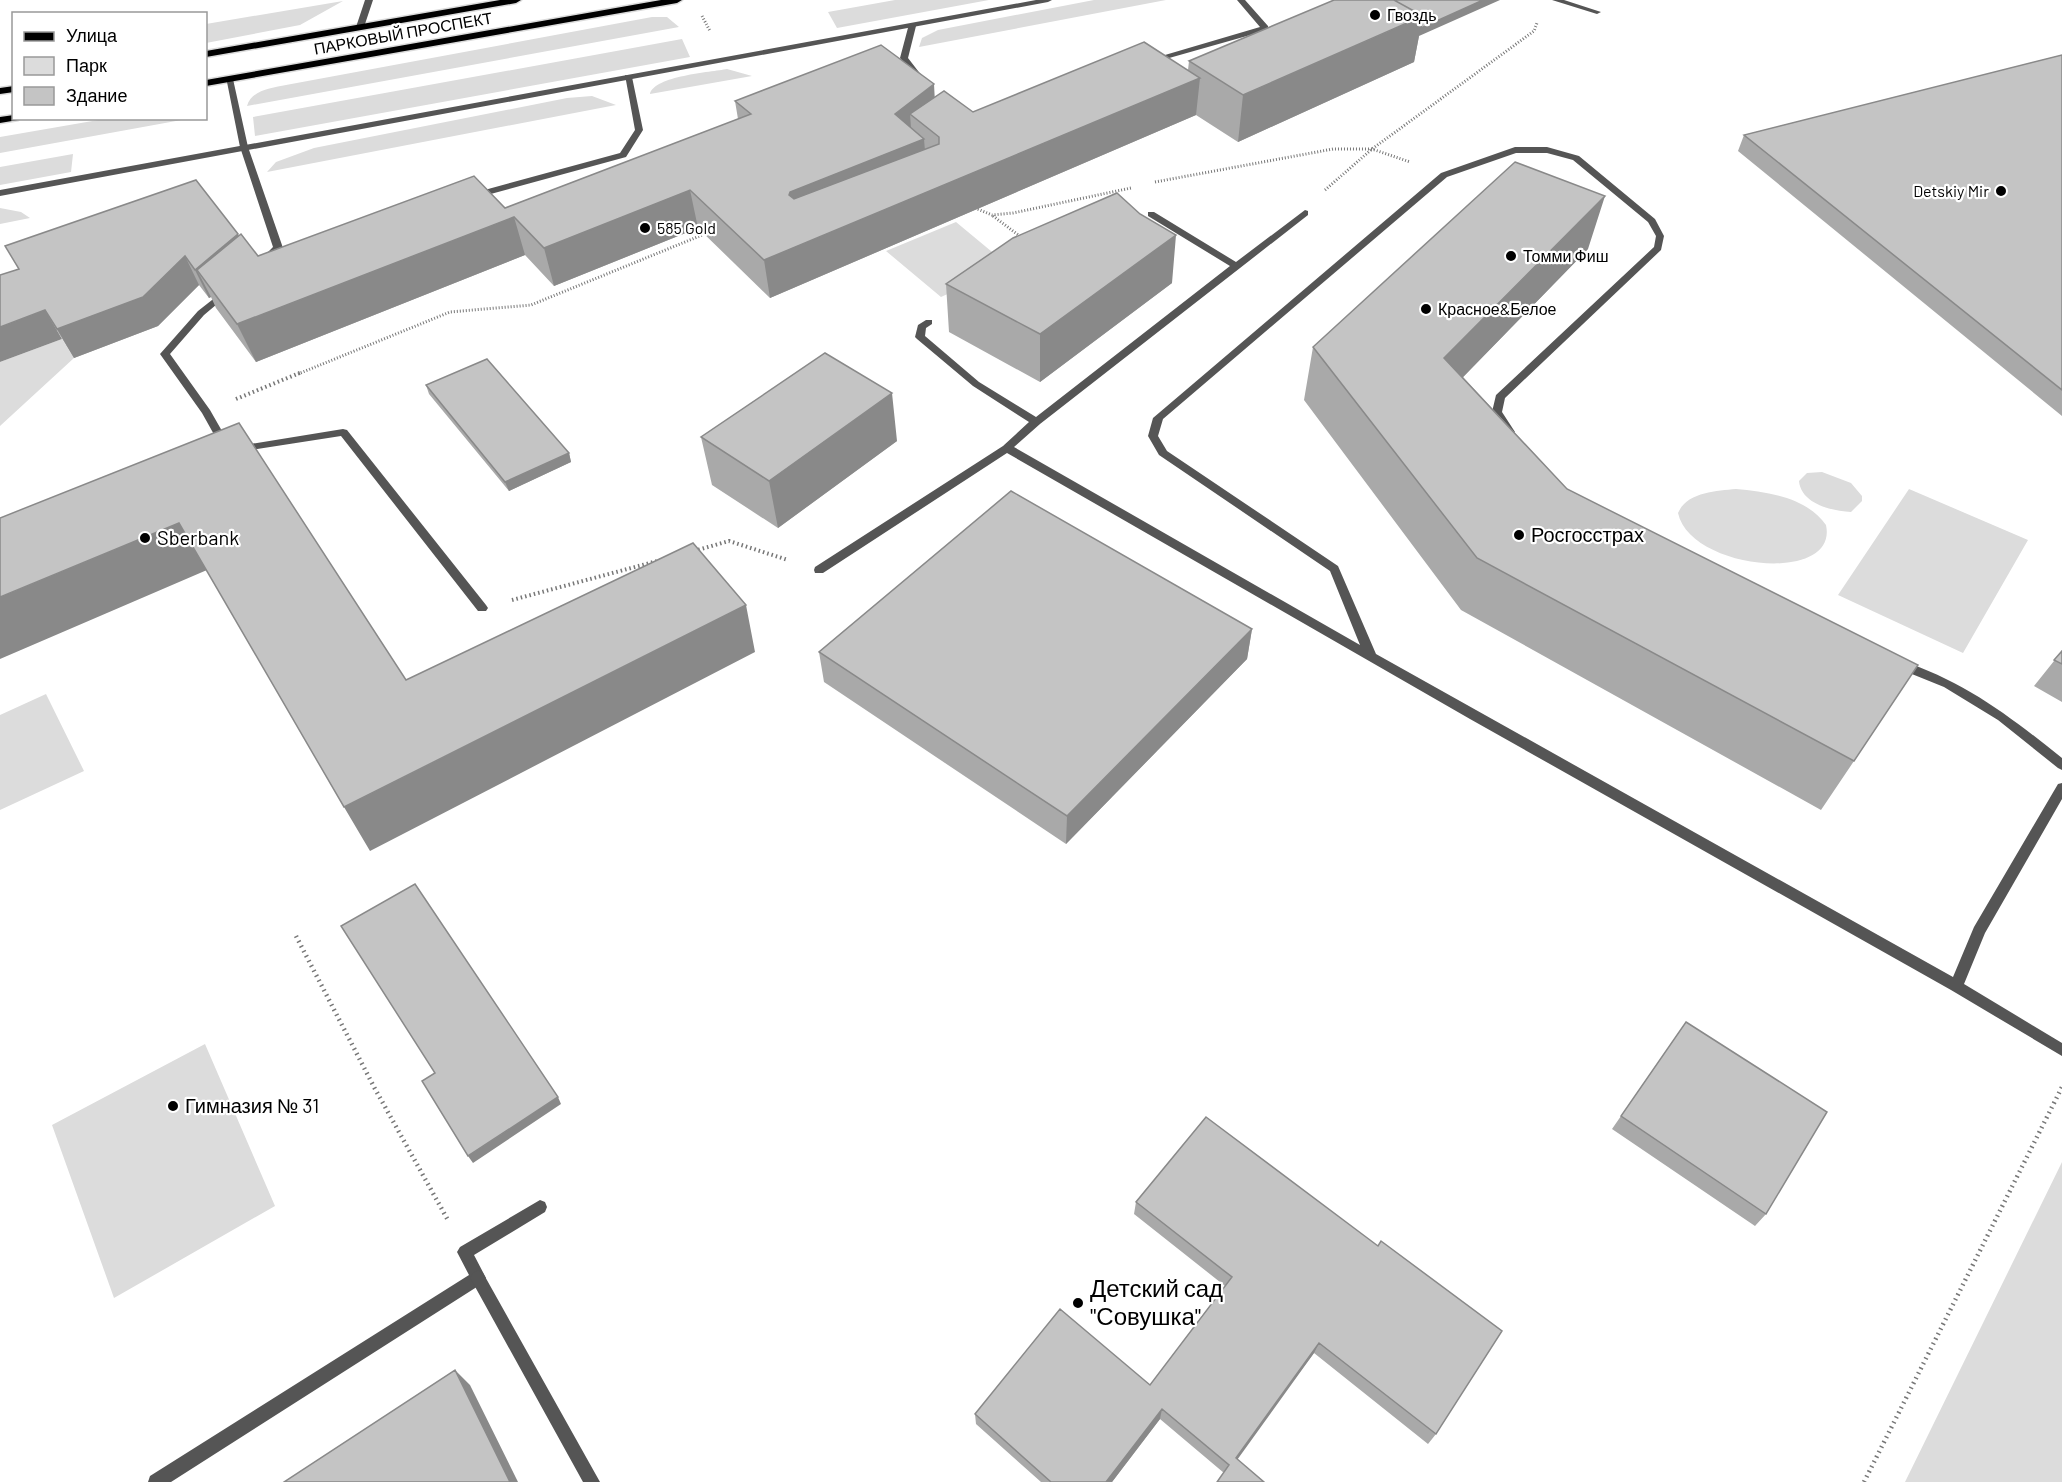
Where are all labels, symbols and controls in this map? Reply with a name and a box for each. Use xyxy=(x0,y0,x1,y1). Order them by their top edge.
place label: Гвоздь xyxy=(1387,5,1436,24)
street label: ПАРКОВЫЙ ПРОСПЕКТ xyxy=(312,7,494,58)
marker: Гвоздь xyxy=(1368,8,1382,22)
legend xyxy=(12,12,207,120)
text: Улица xyxy=(66,24,118,46)
text: Парк xyxy=(66,54,107,76)
text: Здание xyxy=(66,84,127,106)
place label: Detskiy Mir xyxy=(1913,181,1989,200)
marker: Detskiy Mir xyxy=(1994,184,2008,198)
place label: 585 Gold xyxy=(657,218,716,237)
marker: 585 Gold xyxy=(638,221,652,235)
place label: Томми Фиш xyxy=(1523,246,1609,265)
marker: Томми Фиш xyxy=(1504,249,1518,263)
place label: Красное&Белое xyxy=(1438,299,1557,318)
marker: Красное&Белое xyxy=(1419,302,1433,316)
place label: Росгосстрах xyxy=(1531,522,1644,546)
place label: Sberbank xyxy=(157,525,239,549)
marker: Росгосстрах xyxy=(1512,528,1526,542)
marker: Sberbank xyxy=(138,531,152,545)
place label: Гимназия № 31 xyxy=(185,1093,319,1117)
marker: Гимназия № 31 xyxy=(166,1099,180,1113)
place label: Детский сад "Совушка" xyxy=(1090,1273,1223,1330)
marker: Детский сад "Совушка" xyxy=(1071,1296,1085,1310)

